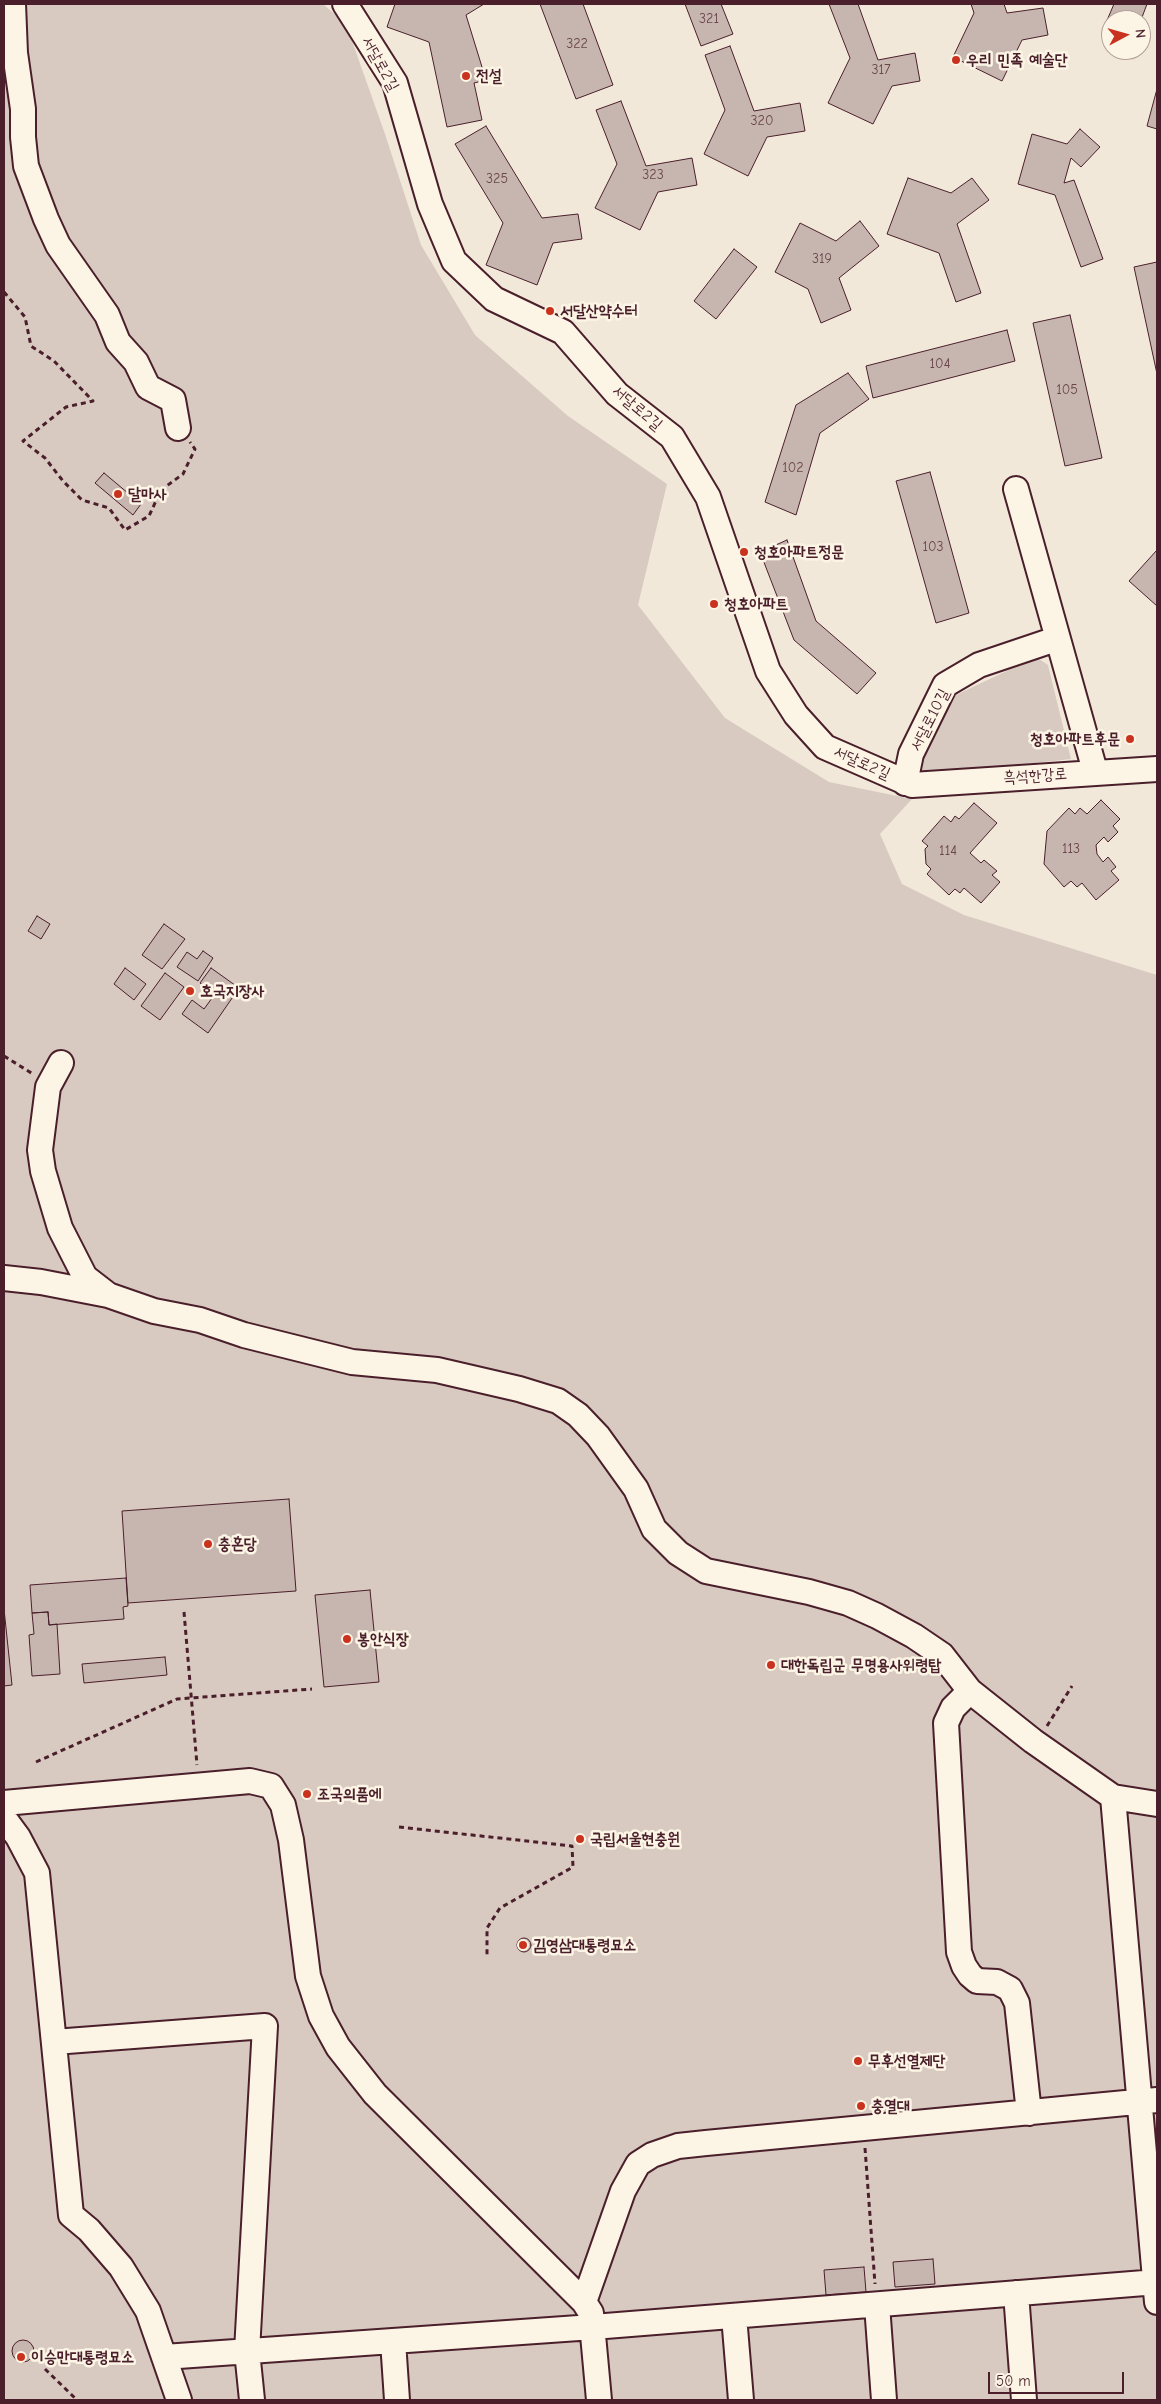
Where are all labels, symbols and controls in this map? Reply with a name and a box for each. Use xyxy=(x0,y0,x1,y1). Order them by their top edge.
north arrow xyxy=(1101,10,1151,60)
house number: 321 xyxy=(699,11,719,27)
text: N xyxy=(1131,28,1149,39)
street label: 서달로2길 xyxy=(357,33,403,95)
house number: 322 xyxy=(566,36,588,52)
place label: 우리 민족 예술단 xyxy=(966,50,1068,70)
marker: 우리 민족 예술단 xyxy=(950,54,962,66)
house number: 317 xyxy=(871,62,891,78)
place label: 전설 xyxy=(476,66,502,86)
marker: 전설 xyxy=(460,70,472,82)
house number: 320 xyxy=(751,113,773,129)
house number: 323 xyxy=(642,167,664,183)
house number: 325 xyxy=(486,171,508,187)
house number: 319 xyxy=(812,251,832,267)
place label: 서달산약수터 xyxy=(560,301,637,321)
marker: 서달산약수터 xyxy=(544,305,556,317)
house number: 104 xyxy=(930,356,950,372)
street label: 서달로2길 xyxy=(608,381,666,435)
house number: 105 xyxy=(1056,382,1078,398)
house number: 102 xyxy=(782,460,804,476)
place label: 달마사 xyxy=(128,484,167,504)
marker: 달마사 xyxy=(112,488,124,500)
house number: 103 xyxy=(922,539,944,555)
place label: 청호아파트정문 xyxy=(754,542,844,562)
marker: 청호아파트정문 xyxy=(738,546,750,558)
place label: 청호아파트 xyxy=(724,594,788,614)
marker: 청호아파트 xyxy=(708,598,720,610)
street label: 서달로10길 xyxy=(906,686,954,754)
place label: 청호아파트후문 xyxy=(1030,729,1120,749)
marker: 청호아파트후문 xyxy=(1124,733,1136,745)
street label: 서달로2길 xyxy=(831,742,893,784)
street label: 흑석한강로 xyxy=(1002,764,1068,788)
house number: 113 xyxy=(1062,841,1080,857)
house number: 114 xyxy=(939,843,957,859)
place label: 호국지장사 xyxy=(200,981,264,1001)
marker: 호국지장사 xyxy=(184,985,196,997)
place label: 충혼당 xyxy=(218,1534,257,1554)
marker: 충혼당 xyxy=(202,1538,214,1550)
place label: 봉안식장 xyxy=(357,1629,408,1649)
marker: 봉안식장 xyxy=(341,1633,353,1645)
place label: 대한독립군 무명용사위령탑 xyxy=(781,1655,941,1675)
marker: 대한독립군 무명용사위령탑 xyxy=(765,1659,777,1671)
place label: 조국의품에 xyxy=(317,1784,381,1804)
marker: 조국의품에 xyxy=(301,1788,313,1800)
place label: 국립서울현충원 xyxy=(590,1829,680,1849)
marker: 국립서울현충원 xyxy=(574,1833,586,1845)
place label: 김영삼대통령묘소 xyxy=(533,1935,636,1955)
marker: 김영삼대통령묘소 xyxy=(517,1939,529,1951)
place label: 무후선열제단 xyxy=(868,2051,945,2071)
marker: 무후선열제단 xyxy=(852,2055,864,2067)
place label: 충열대 xyxy=(871,2096,910,2116)
marker: 충열대 xyxy=(855,2100,867,2112)
place label: 이승만대통령묘소 xyxy=(31,2347,134,2367)
marker: 이승만대통령묘소 xyxy=(15,2351,27,2363)
scale bar xyxy=(991,2362,1127,2394)
text: 50 m xyxy=(996,2372,1031,2390)

